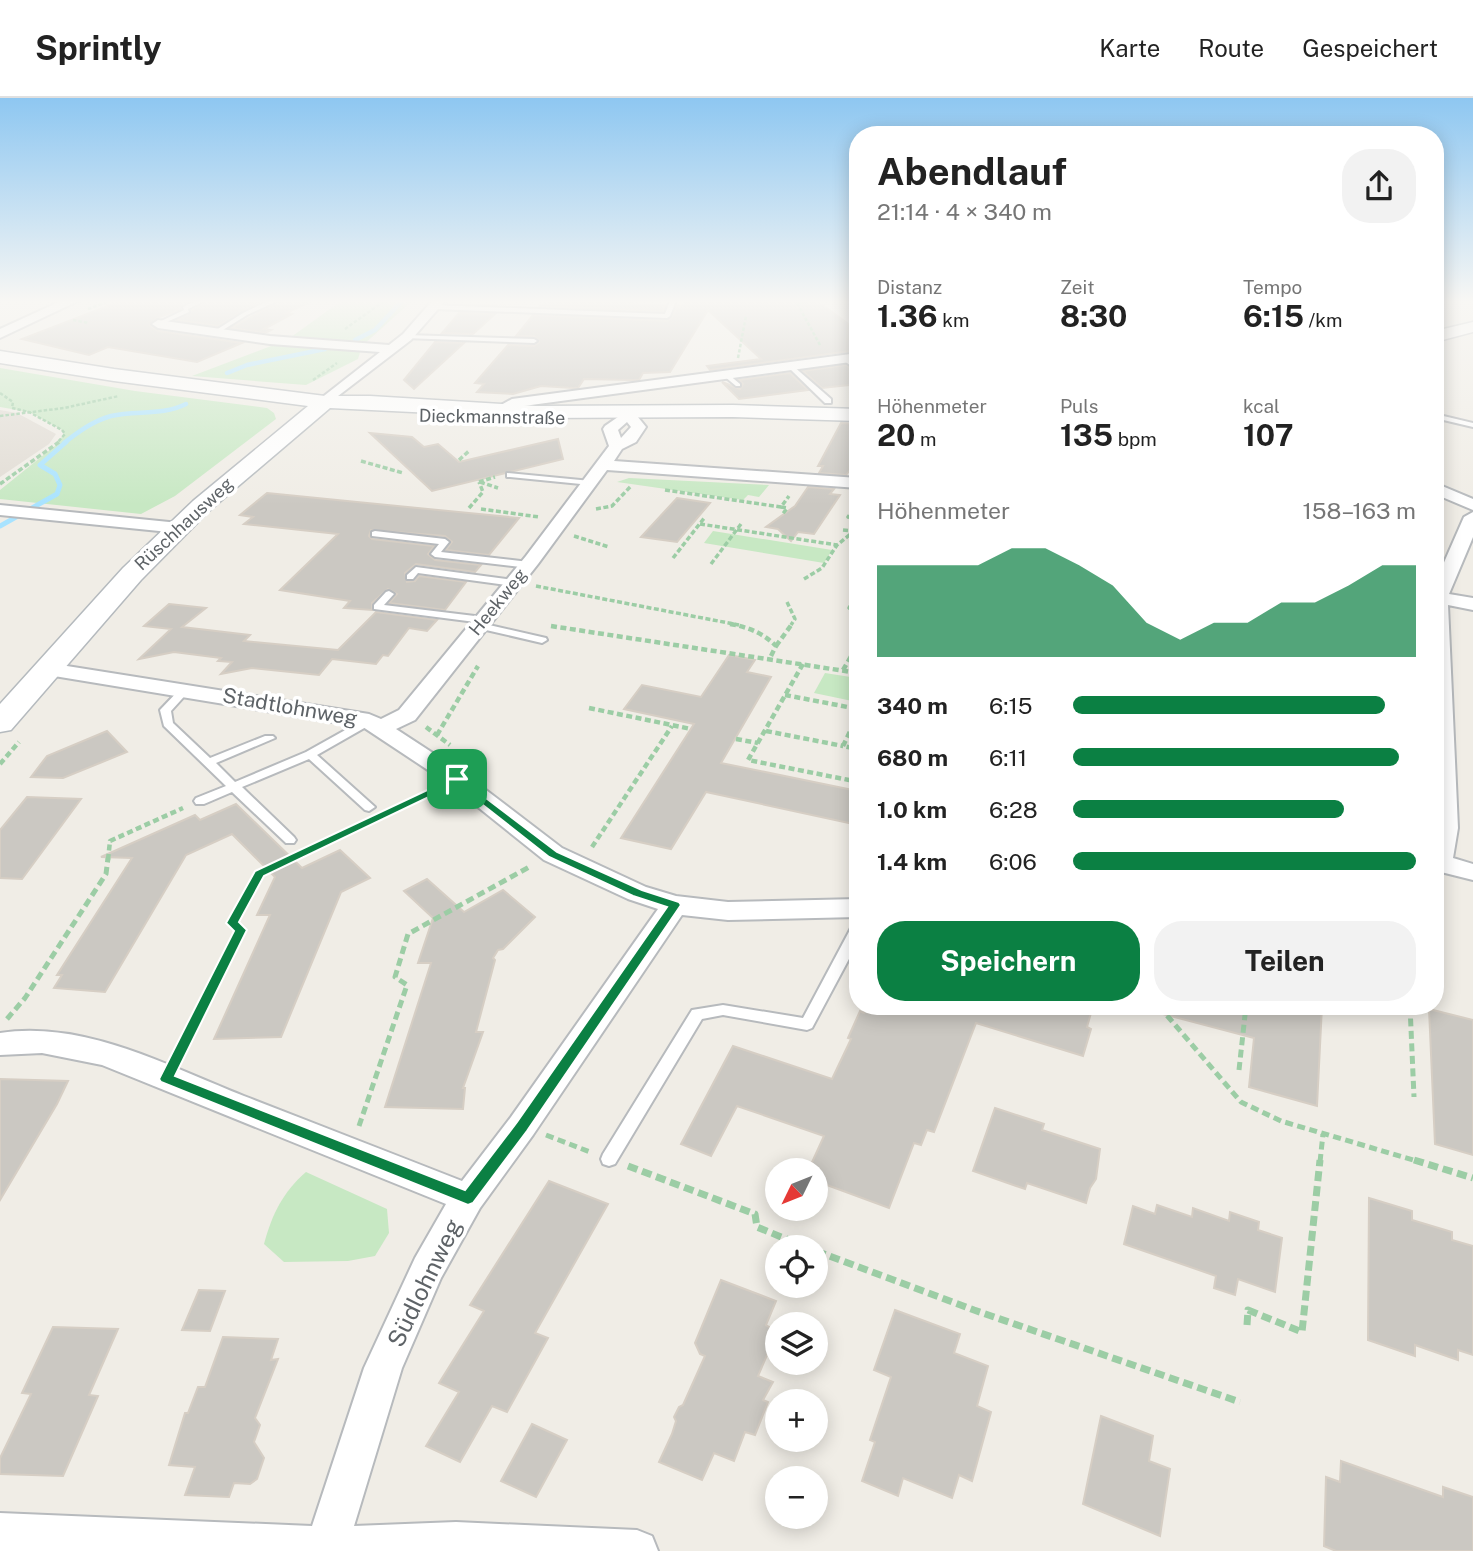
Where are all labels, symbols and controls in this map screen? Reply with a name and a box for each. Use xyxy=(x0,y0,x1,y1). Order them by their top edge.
text: Sprintly xyxy=(35,29,162,67)
text: Karte xyxy=(1099,34,1160,62)
text: Route xyxy=(1198,34,1264,62)
text: Gespeichert xyxy=(1302,34,1438,62)
text: Abendlauf xyxy=(877,149,1067,194)
button: share xyxy=(1342,149,1416,223)
text: 21:14 · 4 × 340 m xyxy=(877,198,1052,225)
text: Distanz xyxy=(877,276,942,298)
text: Zeit xyxy=(1060,276,1095,298)
text: Tempo xyxy=(1243,276,1302,298)
text: 1.36 xyxy=(877,298,938,334)
text: 8:30 xyxy=(1060,298,1127,334)
text: 6:15 xyxy=(1243,298,1304,334)
text: km xyxy=(938,309,969,331)
text: /km xyxy=(1304,309,1342,331)
text: Höhenmeter xyxy=(877,395,987,417)
text: Puls xyxy=(1060,395,1098,417)
text: kcal xyxy=(1243,395,1280,417)
street label: Dieckmannstraße xyxy=(419,405,565,428)
text: 20 xyxy=(877,417,915,453)
text: 135 xyxy=(1060,417,1113,453)
text: 107 xyxy=(1243,417,1293,453)
text: m xyxy=(915,428,936,450)
text: bpm xyxy=(1113,428,1157,450)
street label: Rüschhausweg xyxy=(130,473,237,575)
text: Höhenmeter xyxy=(877,497,1010,524)
text: 158–163 m xyxy=(1302,497,1416,524)
street label: Heekweg xyxy=(464,564,531,639)
street label: Stadtlohnweg xyxy=(221,682,360,731)
text: 340 m xyxy=(877,692,948,719)
text: 6:15 xyxy=(989,692,1033,719)
text: 680 m xyxy=(877,744,948,771)
text: 6:11 xyxy=(989,744,1027,771)
pin xyxy=(427,749,487,809)
icon: arrive xyxy=(438,760,476,798)
text: 1.0 km xyxy=(877,796,947,823)
text: 6:28 xyxy=(989,796,1038,823)
text: 1.4 km xyxy=(877,848,947,875)
text: 6:06 xyxy=(989,848,1037,875)
button: Speichern xyxy=(877,921,1140,1001)
button: Teilen xyxy=(1154,921,1416,1001)
north arrow xyxy=(765,1158,828,1222)
map controls xyxy=(765,1158,828,1529)
street label: Südlohnweg xyxy=(381,1214,467,1351)
button: locate xyxy=(765,1235,828,1298)
button: layers xyxy=(765,1312,828,1375)
button: + xyxy=(765,1389,828,1452)
button: − xyxy=(765,1466,828,1529)

